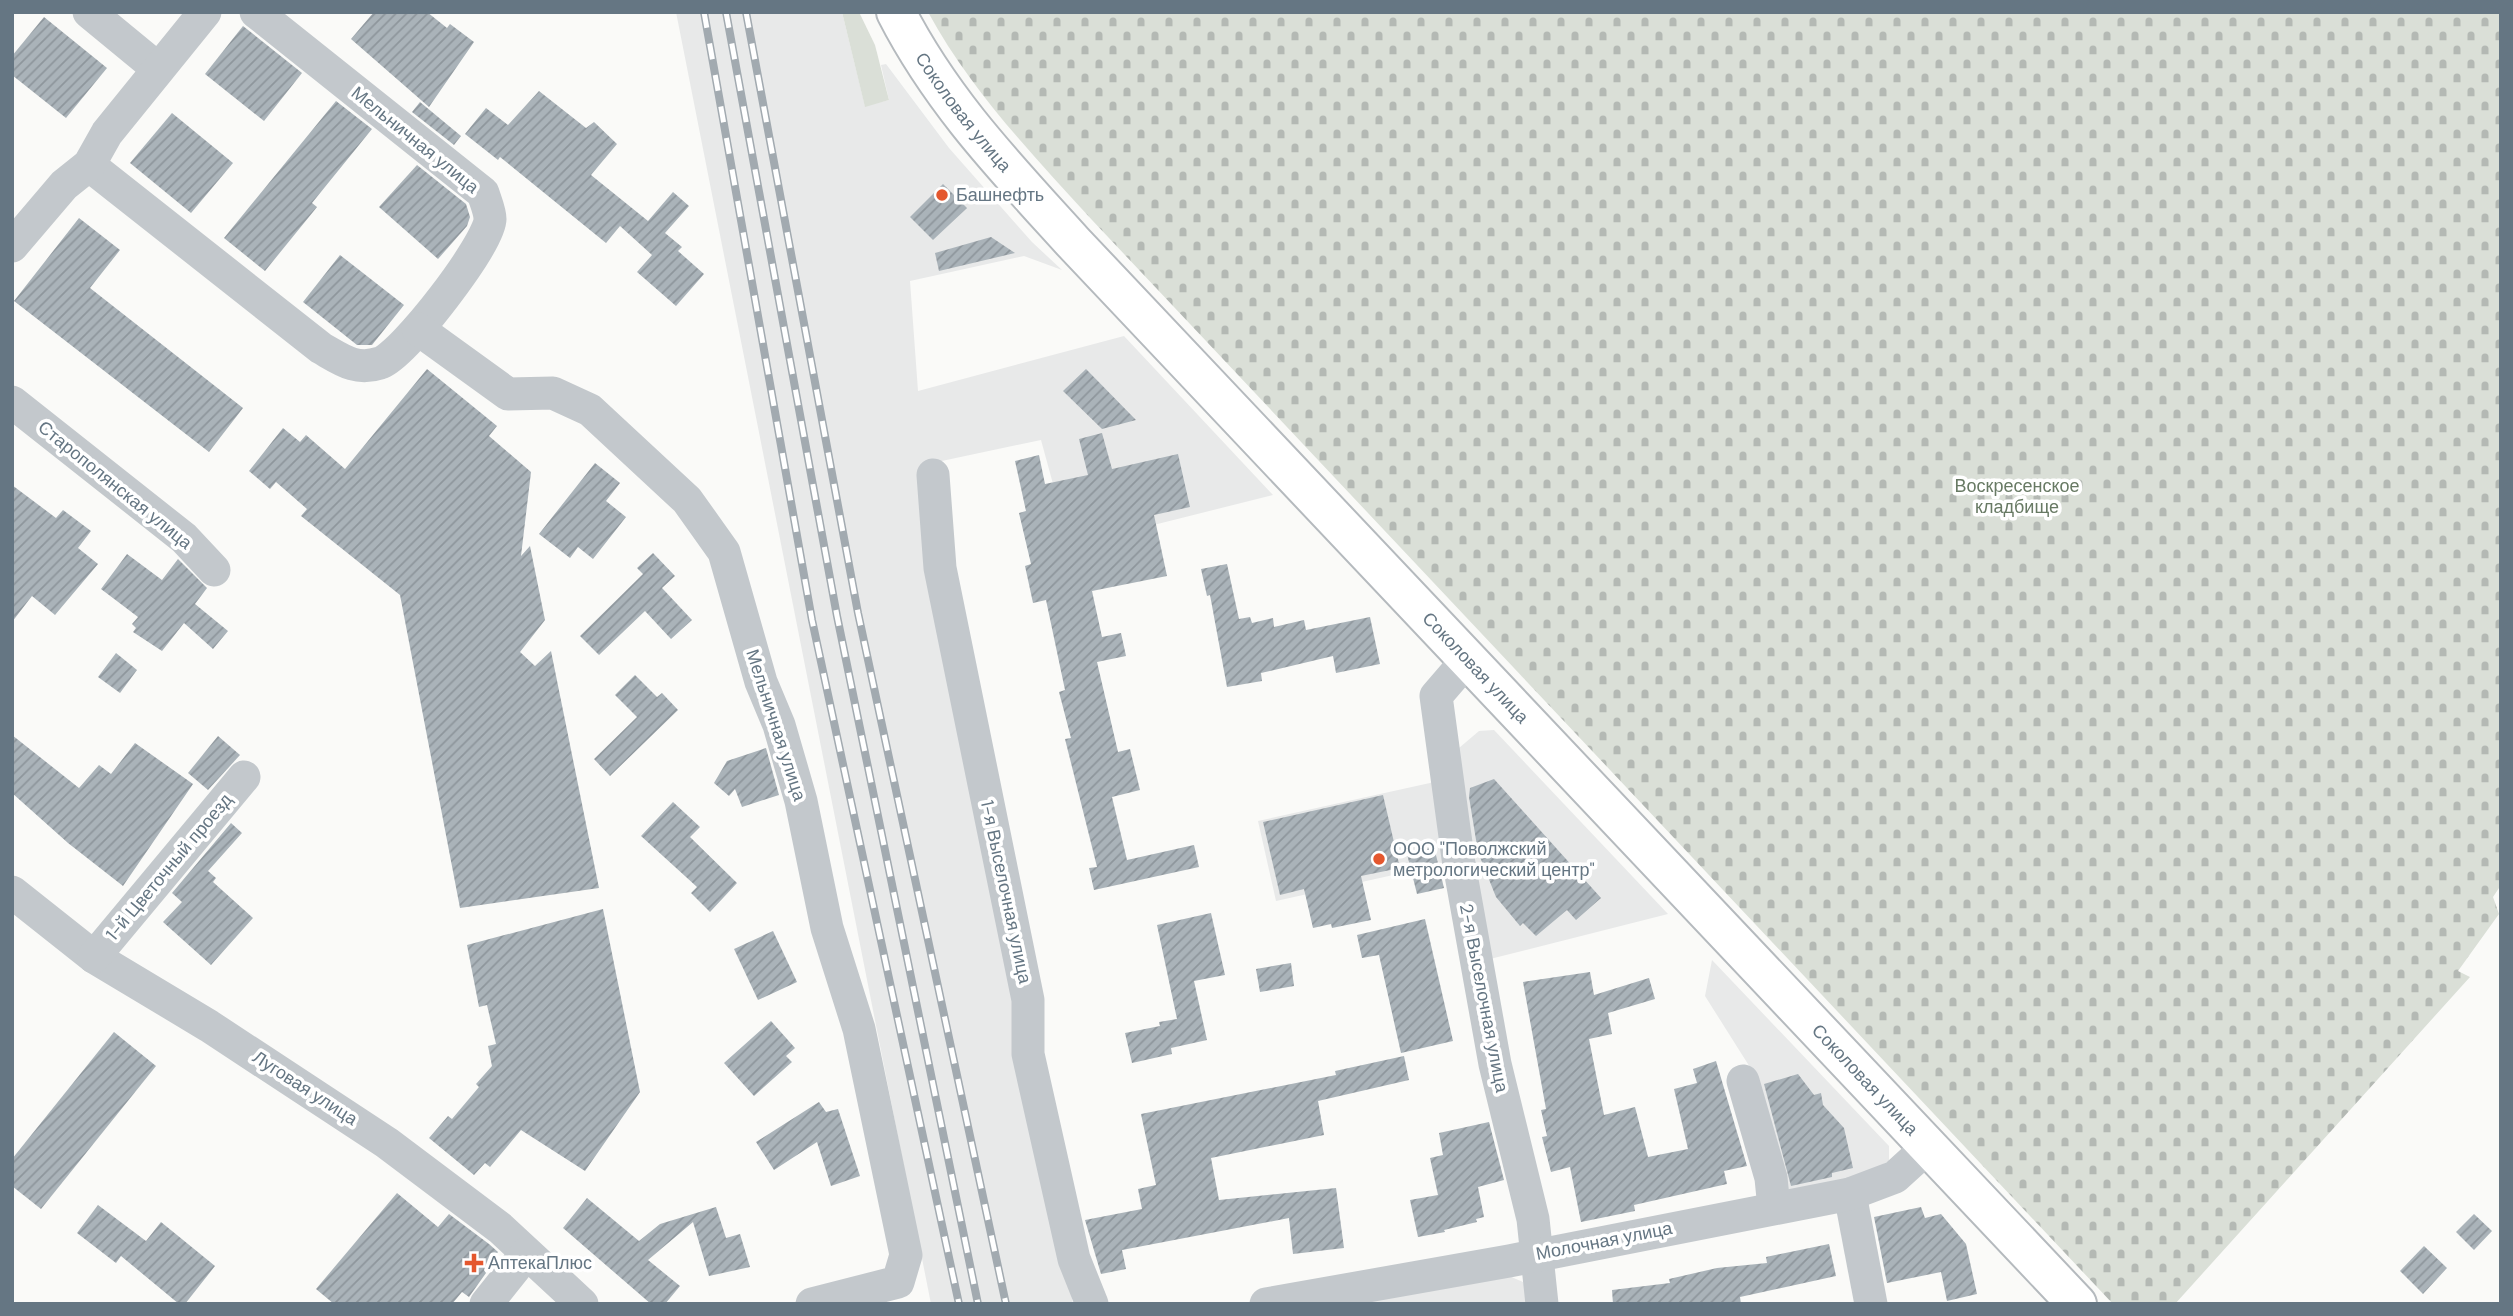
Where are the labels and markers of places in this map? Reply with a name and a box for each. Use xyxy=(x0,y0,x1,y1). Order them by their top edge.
place label: Башнефть xyxy=(956,183,1044,207)
marker: Башнефть xyxy=(934,187,950,203)
place label: ООО "Поволжский метрологический центр" xyxy=(1393,837,1595,882)
marker: ООО "Поволжский метрологический центр" xyxy=(1371,851,1387,867)
place label: АптекаПлюс xyxy=(488,1251,592,1275)
marker: АптекаПлюс xyxy=(466,1255,482,1271)

